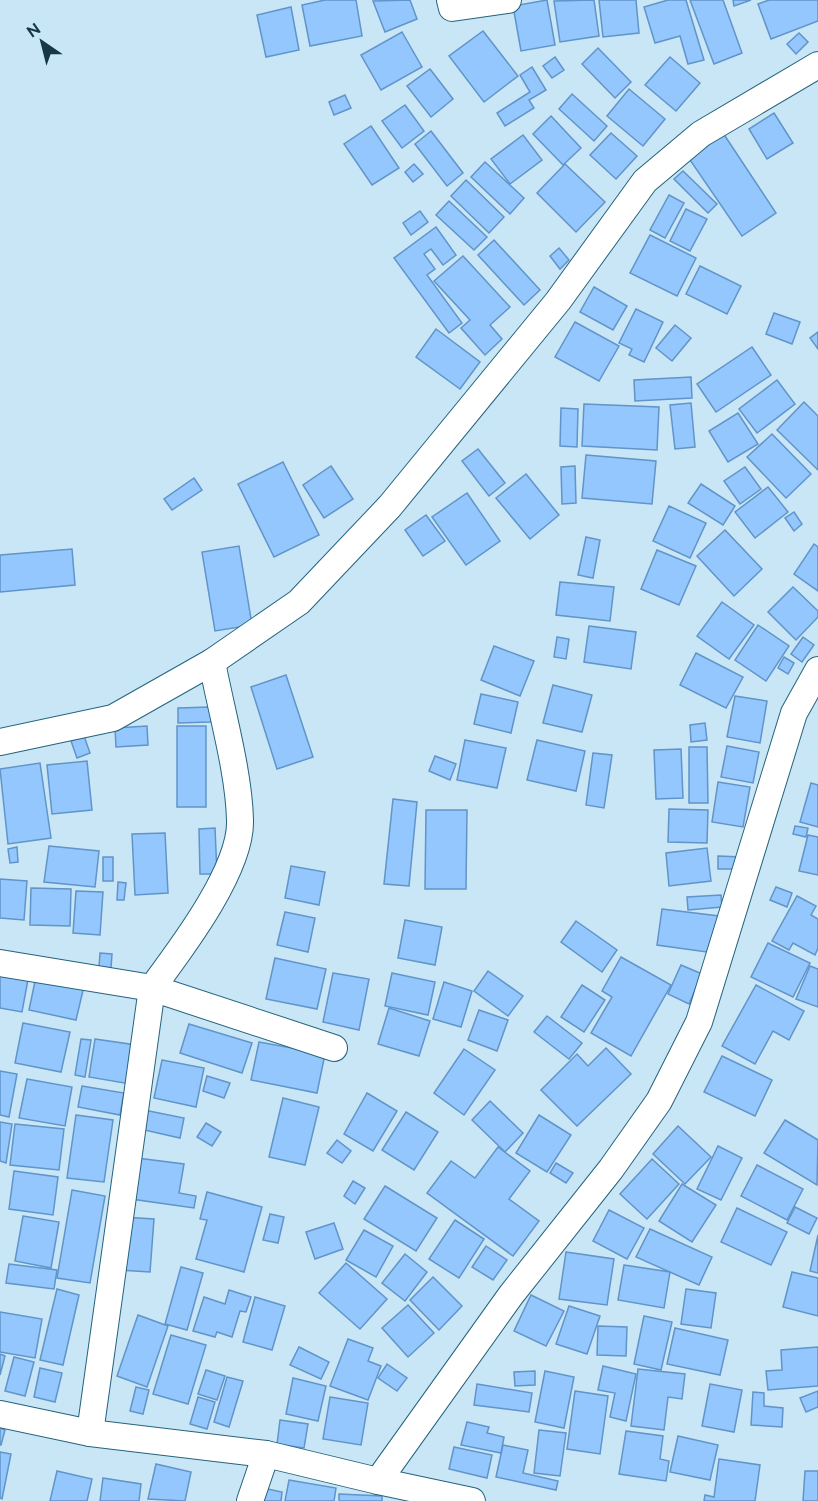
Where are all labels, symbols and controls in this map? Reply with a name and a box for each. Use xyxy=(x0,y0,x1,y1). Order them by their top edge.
north arrow xyxy=(12,12,72,72)
text: N xyxy=(23,19,44,41)

